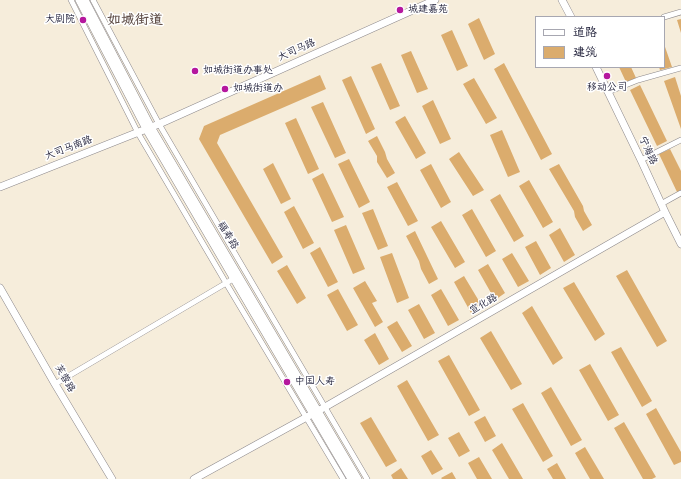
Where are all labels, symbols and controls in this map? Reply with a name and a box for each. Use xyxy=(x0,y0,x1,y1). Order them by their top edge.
place label: 城建嘉苑 xyxy=(408,4,448,16)
marker: 城建嘉苑 xyxy=(395,5,405,15)
place label: 大剧院 xyxy=(45,14,75,26)
district label: 如城街道 xyxy=(107,14,163,30)
marker: 大剧院 xyxy=(78,15,88,25)
legend xyxy=(535,16,665,68)
text: 道路 xyxy=(573,23,597,42)
street label: 大司马路 xyxy=(276,37,318,65)
text: 建筑 xyxy=(573,43,597,62)
place label: 如城街道办事处 xyxy=(203,65,273,77)
marker: 如城街道办事处 xyxy=(190,66,200,76)
marker: 移动公司 xyxy=(602,71,612,81)
place label: 移动公司 xyxy=(587,82,627,94)
place label: 如城街道办 xyxy=(233,83,283,95)
marker: 如城街道办 xyxy=(220,84,230,94)
street label: 大司马南路 xyxy=(44,134,94,164)
street label: 宁海路 xyxy=(635,135,659,167)
street label: 福寿路 xyxy=(214,220,240,252)
street label: 宣化路 xyxy=(468,292,500,318)
street label: 芙蓉路 xyxy=(51,363,77,395)
place label: 中国人寿 xyxy=(295,376,335,388)
marker: 中国人寿 xyxy=(282,377,292,387)

